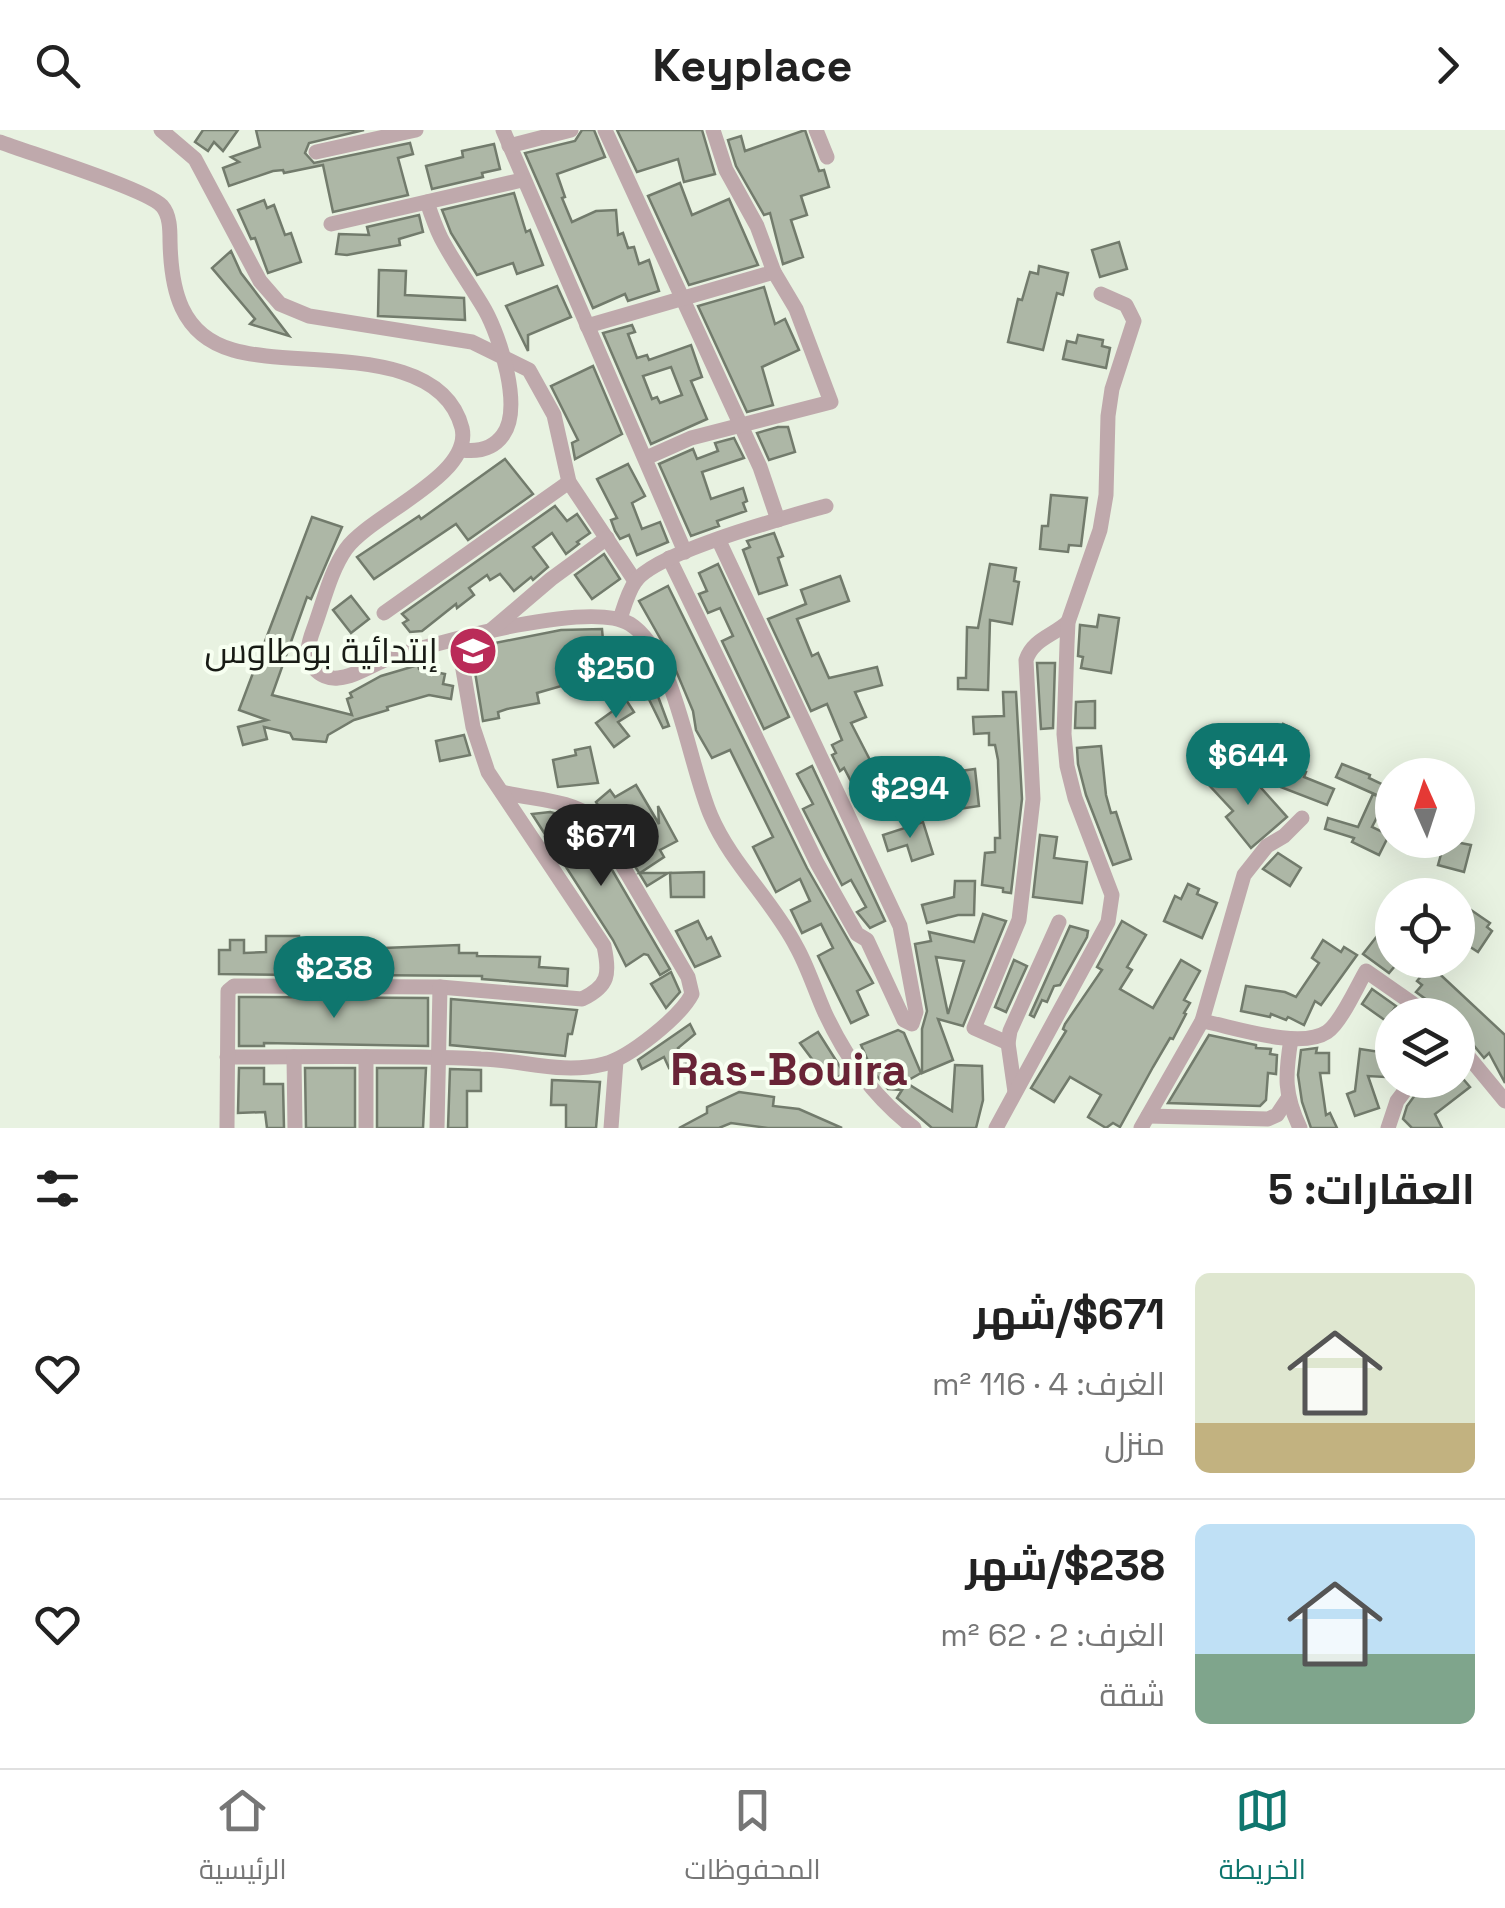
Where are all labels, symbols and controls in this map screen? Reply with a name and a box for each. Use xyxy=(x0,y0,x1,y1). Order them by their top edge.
text: Keyplace xyxy=(653,37,852,94)
icon: search xyxy=(30,38,85,93)
icon: forward xyxy=(1420,38,1475,93)
school or university icon: إبتدائية بوطاوس xyxy=(447,625,499,677)
place label: إبتدائية بوطاوس xyxy=(205,629,438,673)
pin: $250 xyxy=(557,636,675,721)
text: $250 xyxy=(577,648,655,688)
pin: $644 xyxy=(1189,723,1307,808)
text: $644 xyxy=(1208,735,1288,775)
pin: $294 xyxy=(851,756,969,841)
north arrow xyxy=(1375,758,1475,858)
map controls xyxy=(1375,758,1475,1098)
text: $294 xyxy=(871,768,949,808)
pin: $671 xyxy=(542,804,660,889)
text: $671 xyxy=(566,816,636,856)
button: locate xyxy=(1375,878,1475,978)
pin: $238 xyxy=(275,936,393,1021)
text: $238 xyxy=(295,948,373,988)
button: layers xyxy=(1375,998,1475,1098)
district label: Ras-Bouira xyxy=(670,1041,908,1098)
icon: filters xyxy=(30,1161,85,1216)
text: العقارات: 5 xyxy=(1268,1163,1475,1216)
text: $671/شهر xyxy=(974,1288,1165,1341)
icon: home xyxy=(1275,1313,1395,1433)
icon: heart xyxy=(30,1346,85,1401)
text: الغرف: 4 · 116 m² xyxy=(932,1364,1165,1404)
text: منزل xyxy=(1104,1424,1165,1464)
text: $238/شهر xyxy=(965,1539,1165,1592)
icon: home xyxy=(1275,1564,1395,1684)
icon: heart xyxy=(30,1597,85,1652)
text: الغرف: 2 · 62 m² xyxy=(940,1615,1165,1655)
text: شقة xyxy=(1100,1675,1165,1715)
tab: الرئيسية xyxy=(199,1783,287,1895)
tab: المحفوظات xyxy=(685,1783,821,1895)
tab: الخريطة xyxy=(1219,1783,1306,1895)

